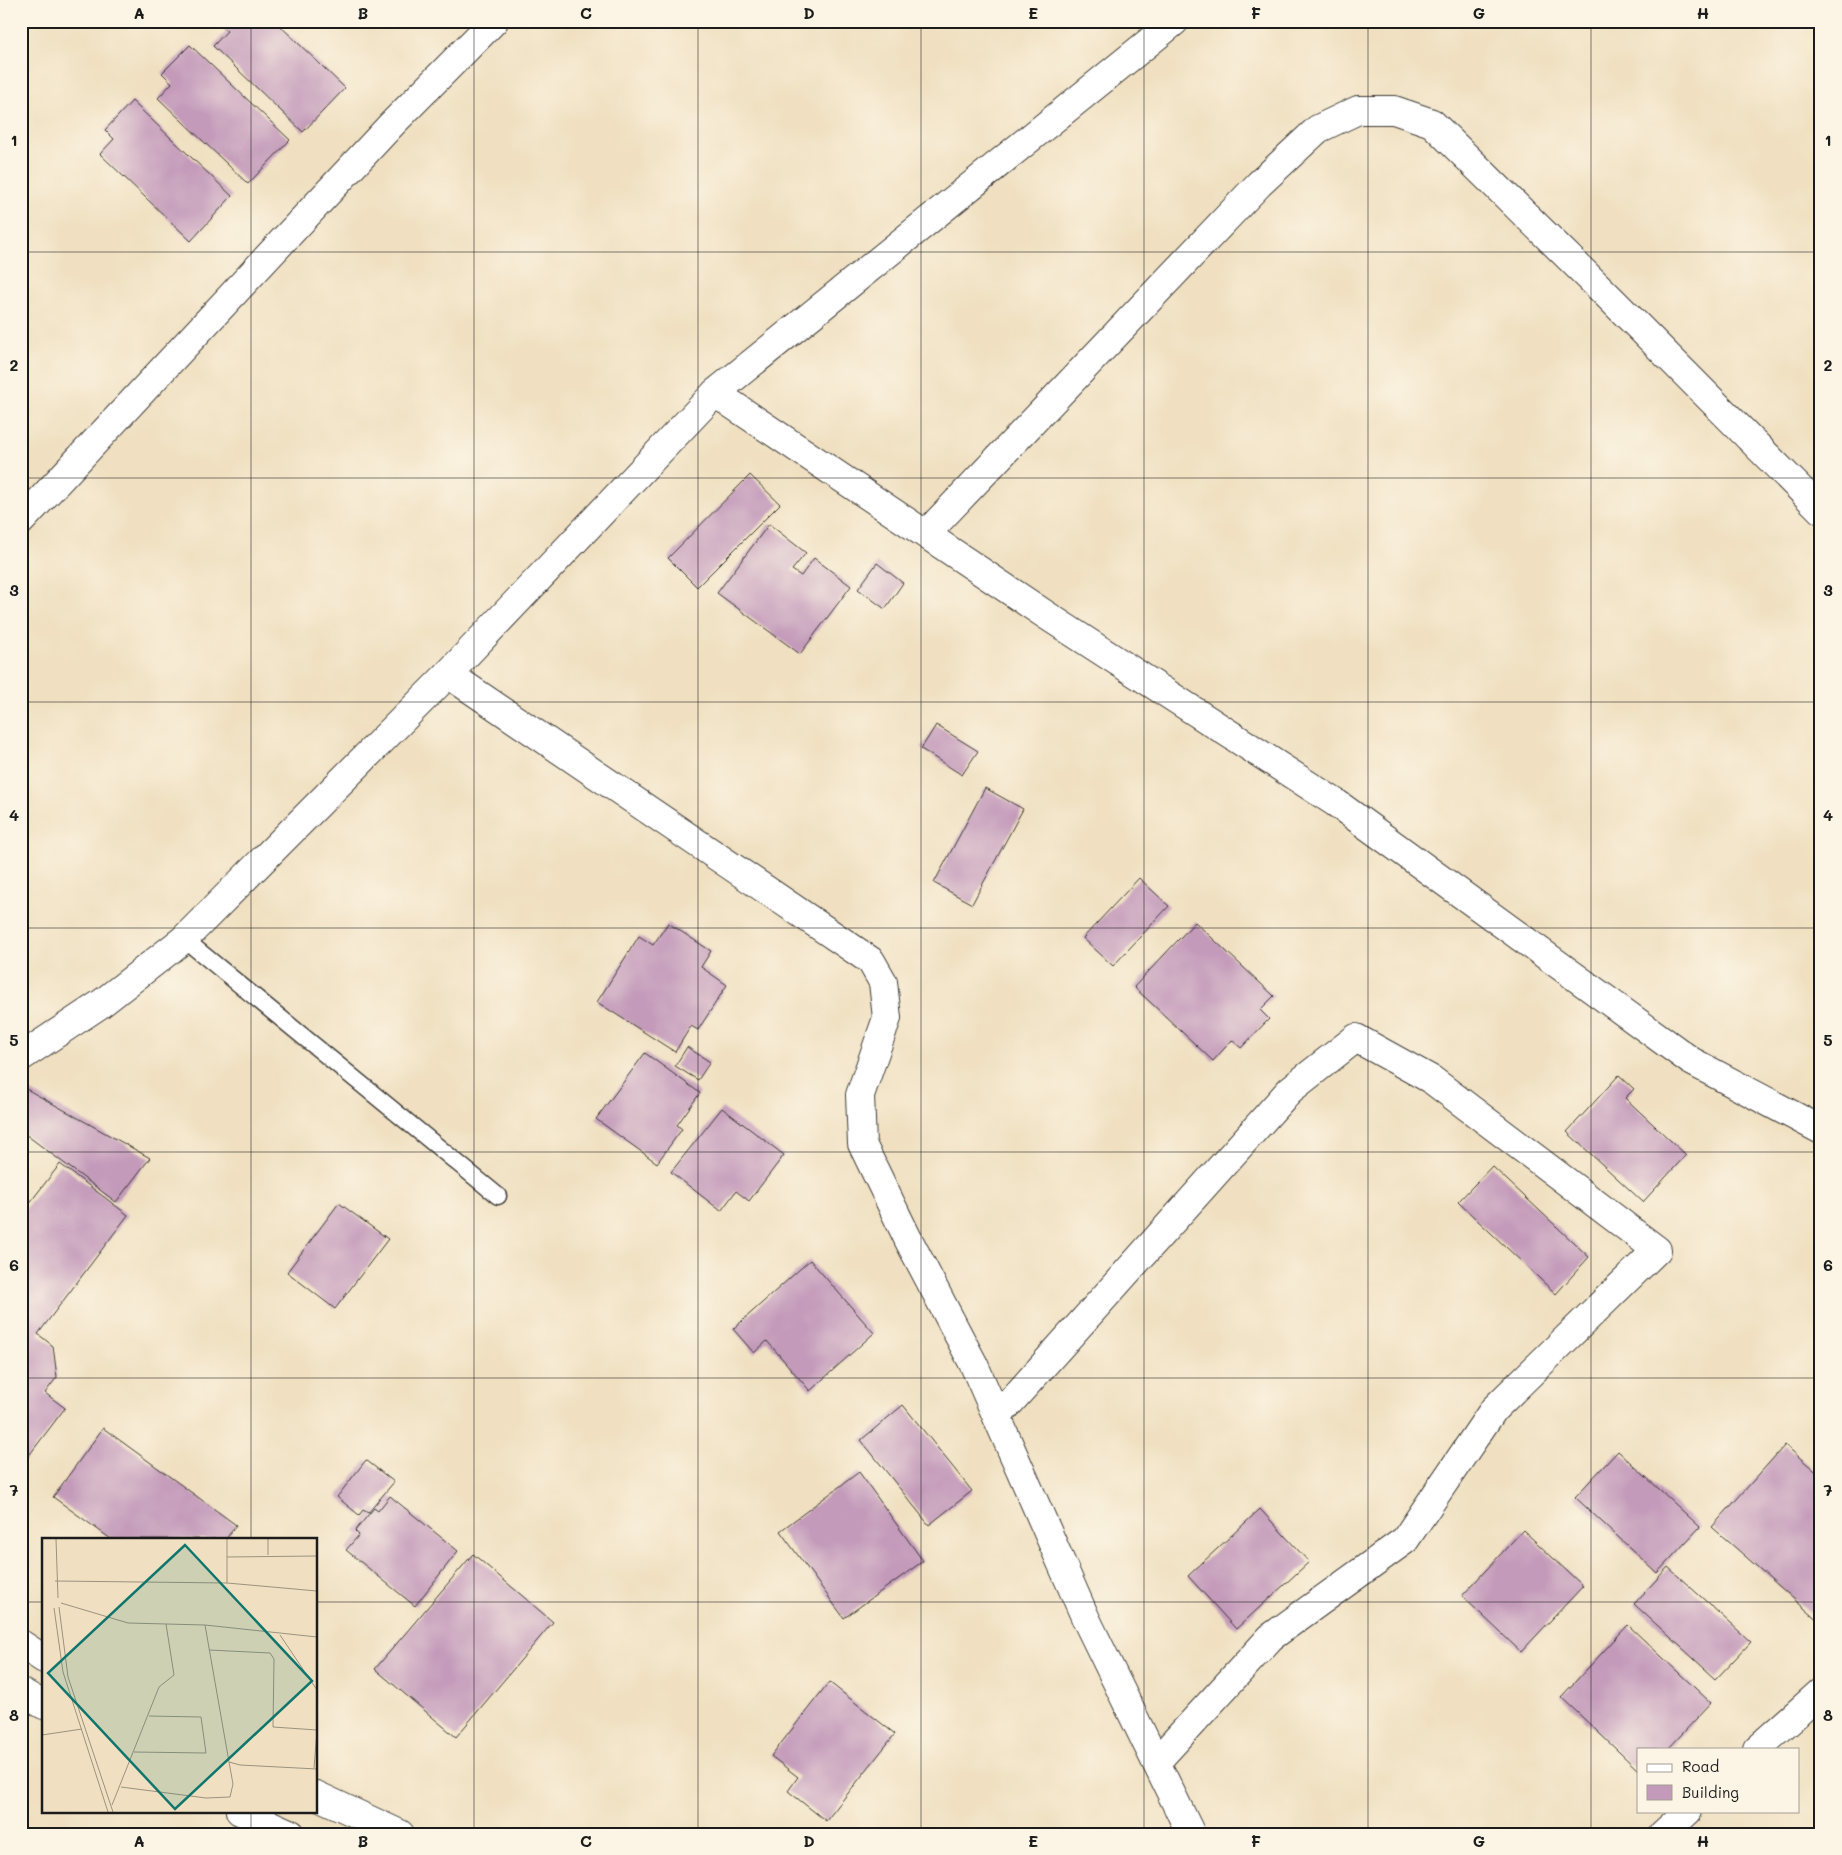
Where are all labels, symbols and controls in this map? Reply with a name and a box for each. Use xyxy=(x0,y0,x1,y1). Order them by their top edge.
text: A xyxy=(133,2,145,23)
text: B xyxy=(358,2,368,23)
text: C xyxy=(580,2,592,23)
text: D xyxy=(803,2,815,23)
text: E xyxy=(1028,2,1038,23)
text: F xyxy=(1251,2,1261,23)
text: G xyxy=(1473,2,1485,23)
text: H xyxy=(1697,2,1709,23)
text: 1 xyxy=(10,129,18,150)
text: 1 xyxy=(1824,129,1832,150)
text: 2 xyxy=(10,354,19,375)
text: 2 xyxy=(1824,354,1833,375)
text: 3 xyxy=(9,579,19,600)
text: 3 xyxy=(1823,579,1833,600)
text: 4 xyxy=(9,804,19,825)
text: 4 xyxy=(1823,804,1833,825)
text: 5 xyxy=(9,1029,19,1050)
text: 5 xyxy=(1823,1029,1833,1050)
text: 6 xyxy=(9,1254,19,1275)
text: 6 xyxy=(1823,1254,1833,1275)
text: 7 xyxy=(10,1479,19,1500)
text: 7 xyxy=(1824,1479,1833,1500)
inset map xyxy=(42,1538,318,1812)
text: 8 xyxy=(9,1704,19,1725)
text: 8 xyxy=(1823,1704,1833,1725)
legend xyxy=(1637,1748,1800,1812)
text: Road xyxy=(1682,1756,1719,1776)
text: Building xyxy=(1682,1782,1739,1802)
text: A xyxy=(133,1830,145,1851)
text: B xyxy=(358,1830,368,1851)
text: C xyxy=(580,1830,592,1851)
text: D xyxy=(803,1830,815,1851)
text: E xyxy=(1028,1830,1038,1851)
text: F xyxy=(1251,1830,1261,1851)
text: G xyxy=(1473,1830,1485,1851)
text: H xyxy=(1697,1830,1709,1851)

